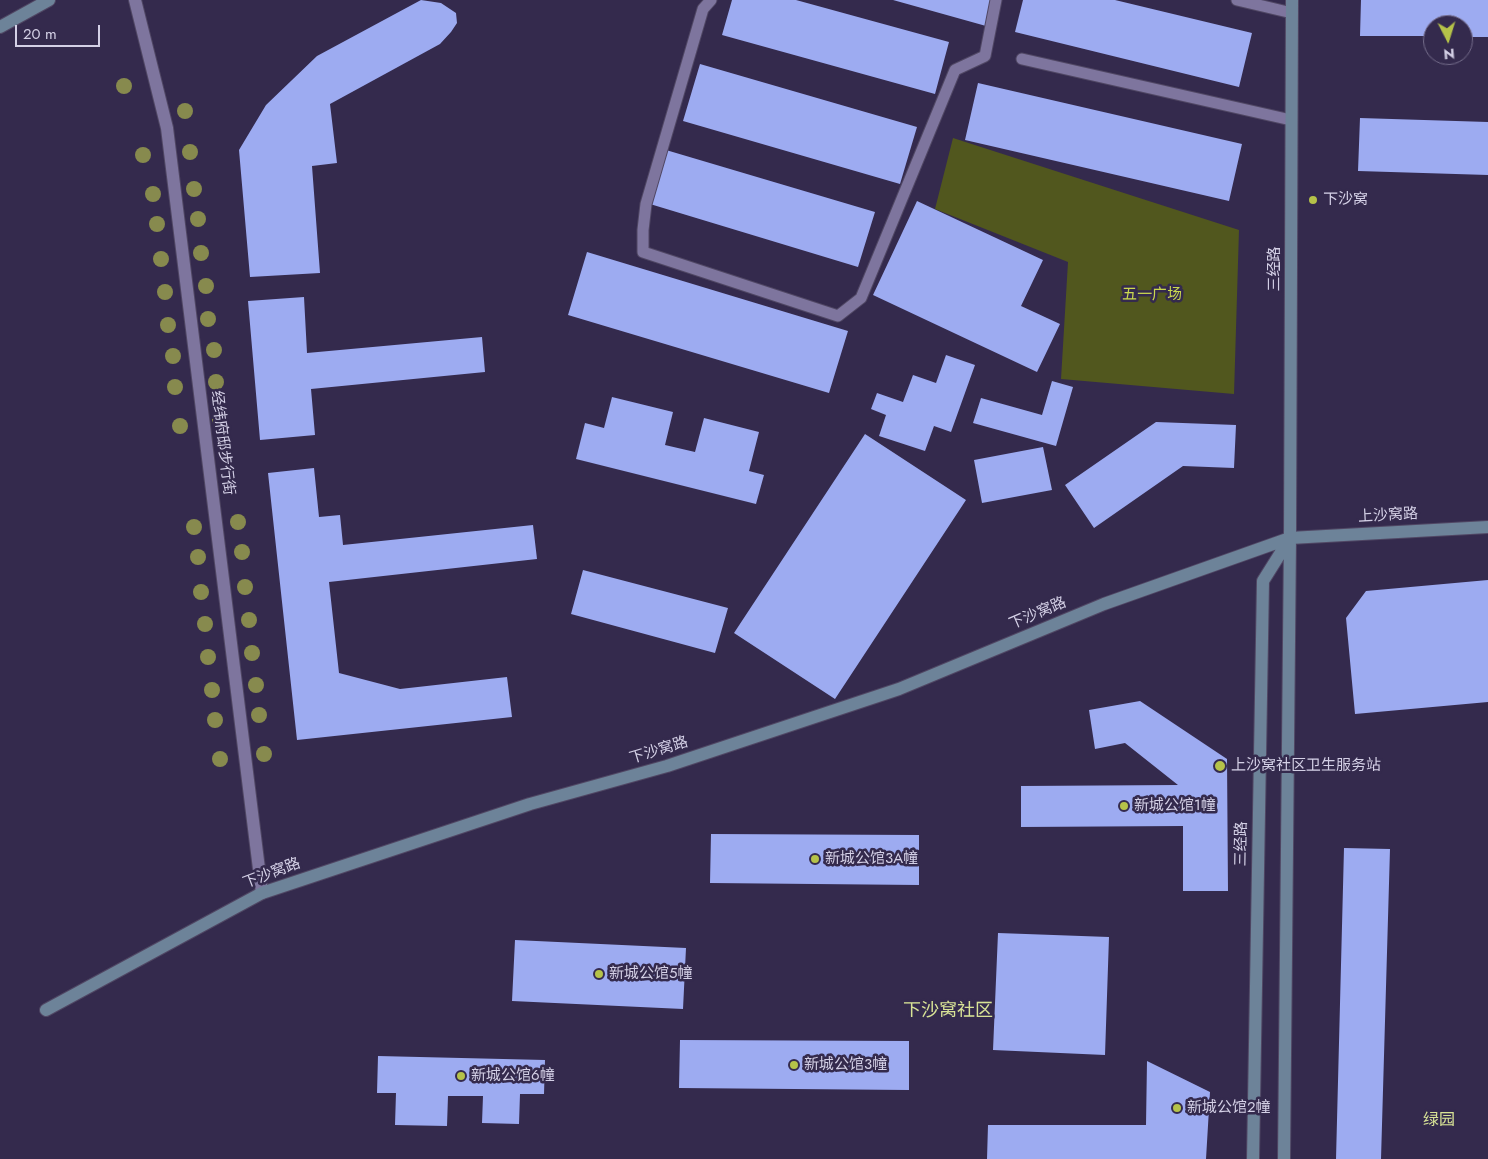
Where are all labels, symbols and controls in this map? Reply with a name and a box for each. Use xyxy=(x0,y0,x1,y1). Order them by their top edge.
scale bar xyxy=(18,15,102,47)
north arrow xyxy=(1423,15,1473,65)
text: 20 m xyxy=(23,23,57,45)
text: N xyxy=(1443,43,1456,64)
place label: 下沙窝 xyxy=(1323,191,1368,209)
marker: 下沙窝 xyxy=(1307,194,1319,206)
street label: 三经路 xyxy=(1266,247,1284,291)
park label: 五一广场 xyxy=(1122,286,1182,304)
street label: 经纬府邸步行街 xyxy=(207,390,237,496)
street label: 上沙窝路 xyxy=(1358,505,1418,527)
street label: 下沙窝路 xyxy=(1007,594,1069,634)
street label: 下沙窝路 xyxy=(628,734,690,768)
place label: 上沙窝社区卫生服务站 xyxy=(1231,757,1381,775)
marker: 上沙窝社区卫生服务站 xyxy=(1213,759,1227,773)
place label: 新城公馆1幢 xyxy=(1134,797,1216,815)
marker: 新城公馆1幢 xyxy=(1118,800,1130,812)
street label: 三经路 xyxy=(1233,821,1251,867)
place label: 新城公馆3A幢 xyxy=(825,850,918,868)
marker: 新城公馆3A幢 xyxy=(809,853,821,865)
street label: 下沙窝路 xyxy=(241,855,303,893)
place label: 新城公馆5幢 xyxy=(609,965,692,983)
marker: 新城公馆5幢 xyxy=(593,968,605,980)
district label: 下沙窝社区 xyxy=(903,1001,993,1023)
place label: 新城公馆3幢 xyxy=(804,1056,887,1074)
marker: 新城公馆3幢 xyxy=(788,1059,800,1071)
place label: 新城公馆6幢 xyxy=(471,1067,555,1085)
marker: 新城公馆6幢 xyxy=(455,1070,467,1082)
place label: 新城公馆2幢 xyxy=(1187,1099,1271,1117)
marker: 新城公馆2幢 xyxy=(1171,1102,1183,1114)
district label: 绿园 xyxy=(1423,1111,1455,1131)

